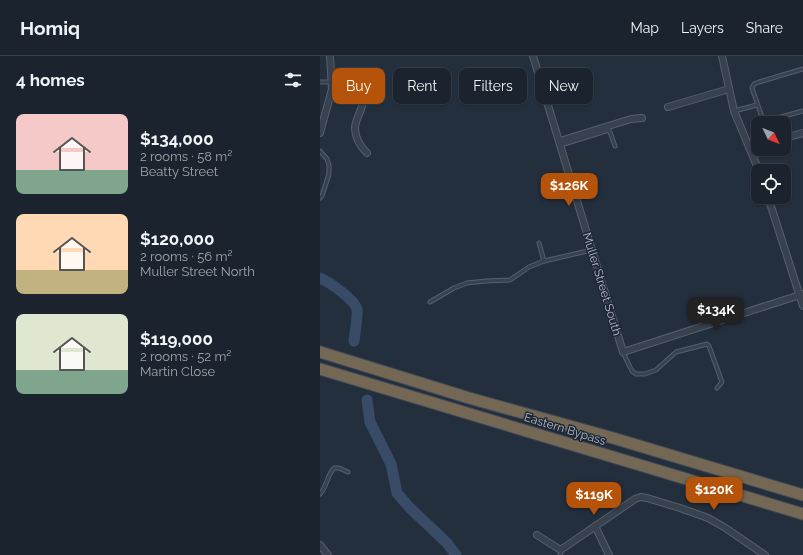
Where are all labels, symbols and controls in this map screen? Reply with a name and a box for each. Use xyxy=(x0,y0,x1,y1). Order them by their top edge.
text: Homiq xyxy=(20,17,80,39)
text: Map xyxy=(631,20,659,36)
text: Layers xyxy=(681,20,724,36)
text: Share xyxy=(746,20,783,36)
chip: Buy xyxy=(332,68,385,104)
chip: Rent xyxy=(393,68,451,104)
chip: Filters xyxy=(459,68,527,104)
chip: New xyxy=(535,68,593,104)
icon: filters xyxy=(282,69,304,91)
text: 4 homes xyxy=(16,70,85,90)
north arrow xyxy=(751,116,791,156)
map controls xyxy=(751,116,791,204)
text: $134,000 xyxy=(140,129,214,149)
icon: home xyxy=(48,130,96,178)
text: 2 rooms · 58 m² xyxy=(140,149,232,164)
text: Beatty Street xyxy=(140,164,218,179)
button: locate xyxy=(751,164,791,204)
pin: $126K xyxy=(541,173,597,207)
text: $126K xyxy=(550,178,588,193)
text: $120,000 xyxy=(140,229,214,249)
icon: home xyxy=(48,230,96,278)
street label: Muller Street South xyxy=(580,231,624,337)
text: 2 rooms · 56 m² xyxy=(140,249,232,264)
text: Muller Street North xyxy=(140,264,255,279)
pin: $134K xyxy=(688,297,744,331)
text: $134K xyxy=(697,302,735,317)
text: $119,000 xyxy=(140,329,213,349)
icon: home xyxy=(48,330,96,378)
text: 2 rooms · 52 m² xyxy=(140,349,231,364)
text: Martin Close xyxy=(140,364,215,379)
street label: Eastern Bypass xyxy=(522,410,608,448)
pin: $120K xyxy=(686,477,742,511)
pin: $119K xyxy=(566,482,622,516)
text: $120K xyxy=(695,482,733,497)
text: $119K xyxy=(575,487,613,502)

